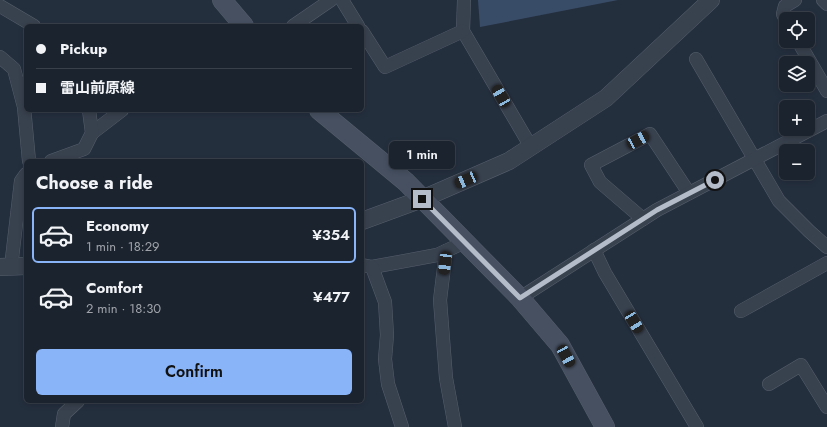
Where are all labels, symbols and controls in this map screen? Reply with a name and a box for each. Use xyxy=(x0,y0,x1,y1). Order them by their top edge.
map controls xyxy=(779,12,815,180)
button: locate xyxy=(779,12,815,48)
text: Pickup xyxy=(60,38,107,60)
button: layers xyxy=(779,56,815,92)
text: 雷山前原線 xyxy=(60,77,135,99)
car xyxy=(490,83,512,109)
button: + xyxy=(779,100,815,136)
car xyxy=(625,129,651,151)
callout: 1 min xyxy=(389,141,455,169)
button: − xyxy=(779,144,815,180)
text: 1 min xyxy=(406,145,438,164)
text: Choose a ride xyxy=(36,170,153,196)
car xyxy=(453,170,479,190)
route start xyxy=(706,171,724,189)
route end xyxy=(413,190,431,208)
text: Economy xyxy=(86,215,149,237)
icon: car xyxy=(38,217,74,253)
text: ¥354 xyxy=(312,224,350,246)
text: 1 min · 18:29 xyxy=(86,237,160,256)
car xyxy=(438,250,452,276)
text: Comfort xyxy=(86,277,143,299)
icon: car xyxy=(38,279,74,315)
text: ¥477 xyxy=(313,286,350,308)
text: 2 min · 18:30 xyxy=(86,299,161,318)
car xyxy=(623,309,645,335)
car xyxy=(555,343,577,369)
button: Confirm xyxy=(36,349,352,395)

